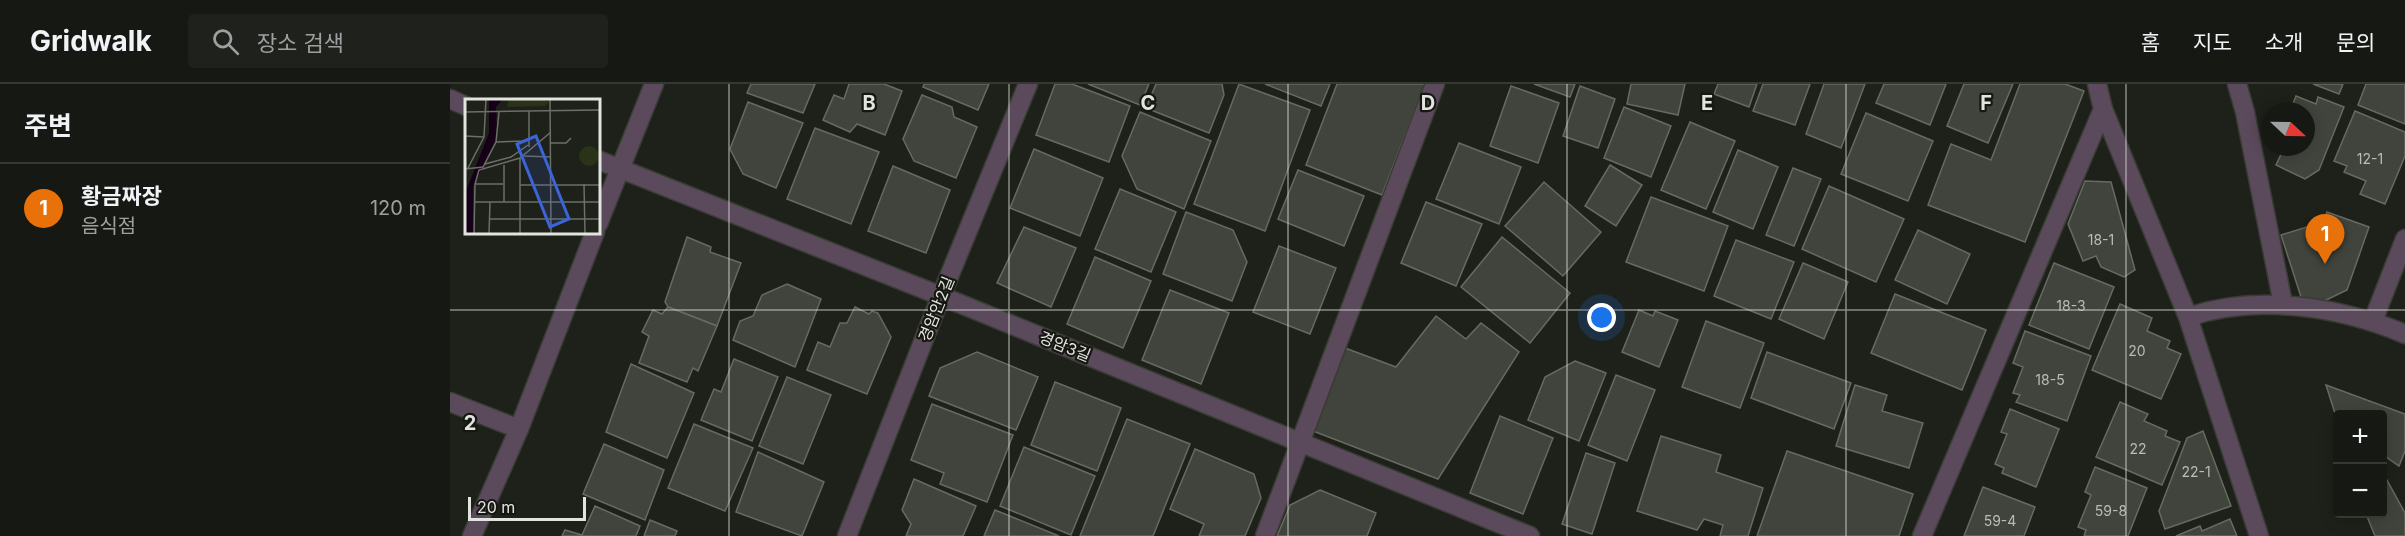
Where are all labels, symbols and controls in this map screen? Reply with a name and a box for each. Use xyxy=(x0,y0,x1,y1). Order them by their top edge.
search box xyxy=(188,14,608,68)
text: Gridwalk xyxy=(30,24,152,58)
icon: search xyxy=(209,25,242,58)
text: 장소 검색 xyxy=(257,30,344,56)
text: 홈 xyxy=(2141,30,2160,55)
text: 지도 xyxy=(2193,30,2232,55)
text: 소개 xyxy=(2265,30,2303,55)
text: 문의 xyxy=(2336,30,2375,55)
text: B xyxy=(862,91,876,115)
text: C xyxy=(1141,91,1155,115)
text: D xyxy=(1421,91,1435,115)
text: E xyxy=(1701,91,1713,115)
text: F xyxy=(1980,91,1992,115)
inset map xyxy=(465,99,600,234)
north arrow xyxy=(2261,102,2315,156)
text: 주변 xyxy=(24,110,72,141)
house number: 12-1 xyxy=(2357,150,2383,167)
text: 황금짜장 xyxy=(81,183,162,209)
text: 1 xyxy=(39,196,48,220)
text: 120 m xyxy=(370,196,426,220)
text: 음식점 xyxy=(81,214,136,238)
pin: 1 xyxy=(2306,214,2344,264)
house number: 18-1 xyxy=(2088,231,2114,248)
street label: 경암안2길 xyxy=(914,273,958,345)
house number: 18-3 xyxy=(2056,297,2086,314)
your location xyxy=(1587,303,1616,332)
street label: 경암3길 xyxy=(1036,327,1094,365)
house number: 20 xyxy=(2128,342,2146,359)
house number: 18-5 xyxy=(2035,371,2065,388)
map controls xyxy=(2333,410,2387,518)
button: + xyxy=(2333,410,2387,464)
text: 2 xyxy=(464,411,476,435)
house number: 22 xyxy=(2129,440,2147,457)
house number: 22-1 xyxy=(2181,463,2211,480)
button: − xyxy=(2333,464,2387,518)
scale bar xyxy=(468,494,586,522)
text: 20 m xyxy=(477,497,515,517)
house number: 59-8 xyxy=(2095,502,2127,519)
house number: 59-4 xyxy=(1984,512,2016,529)

